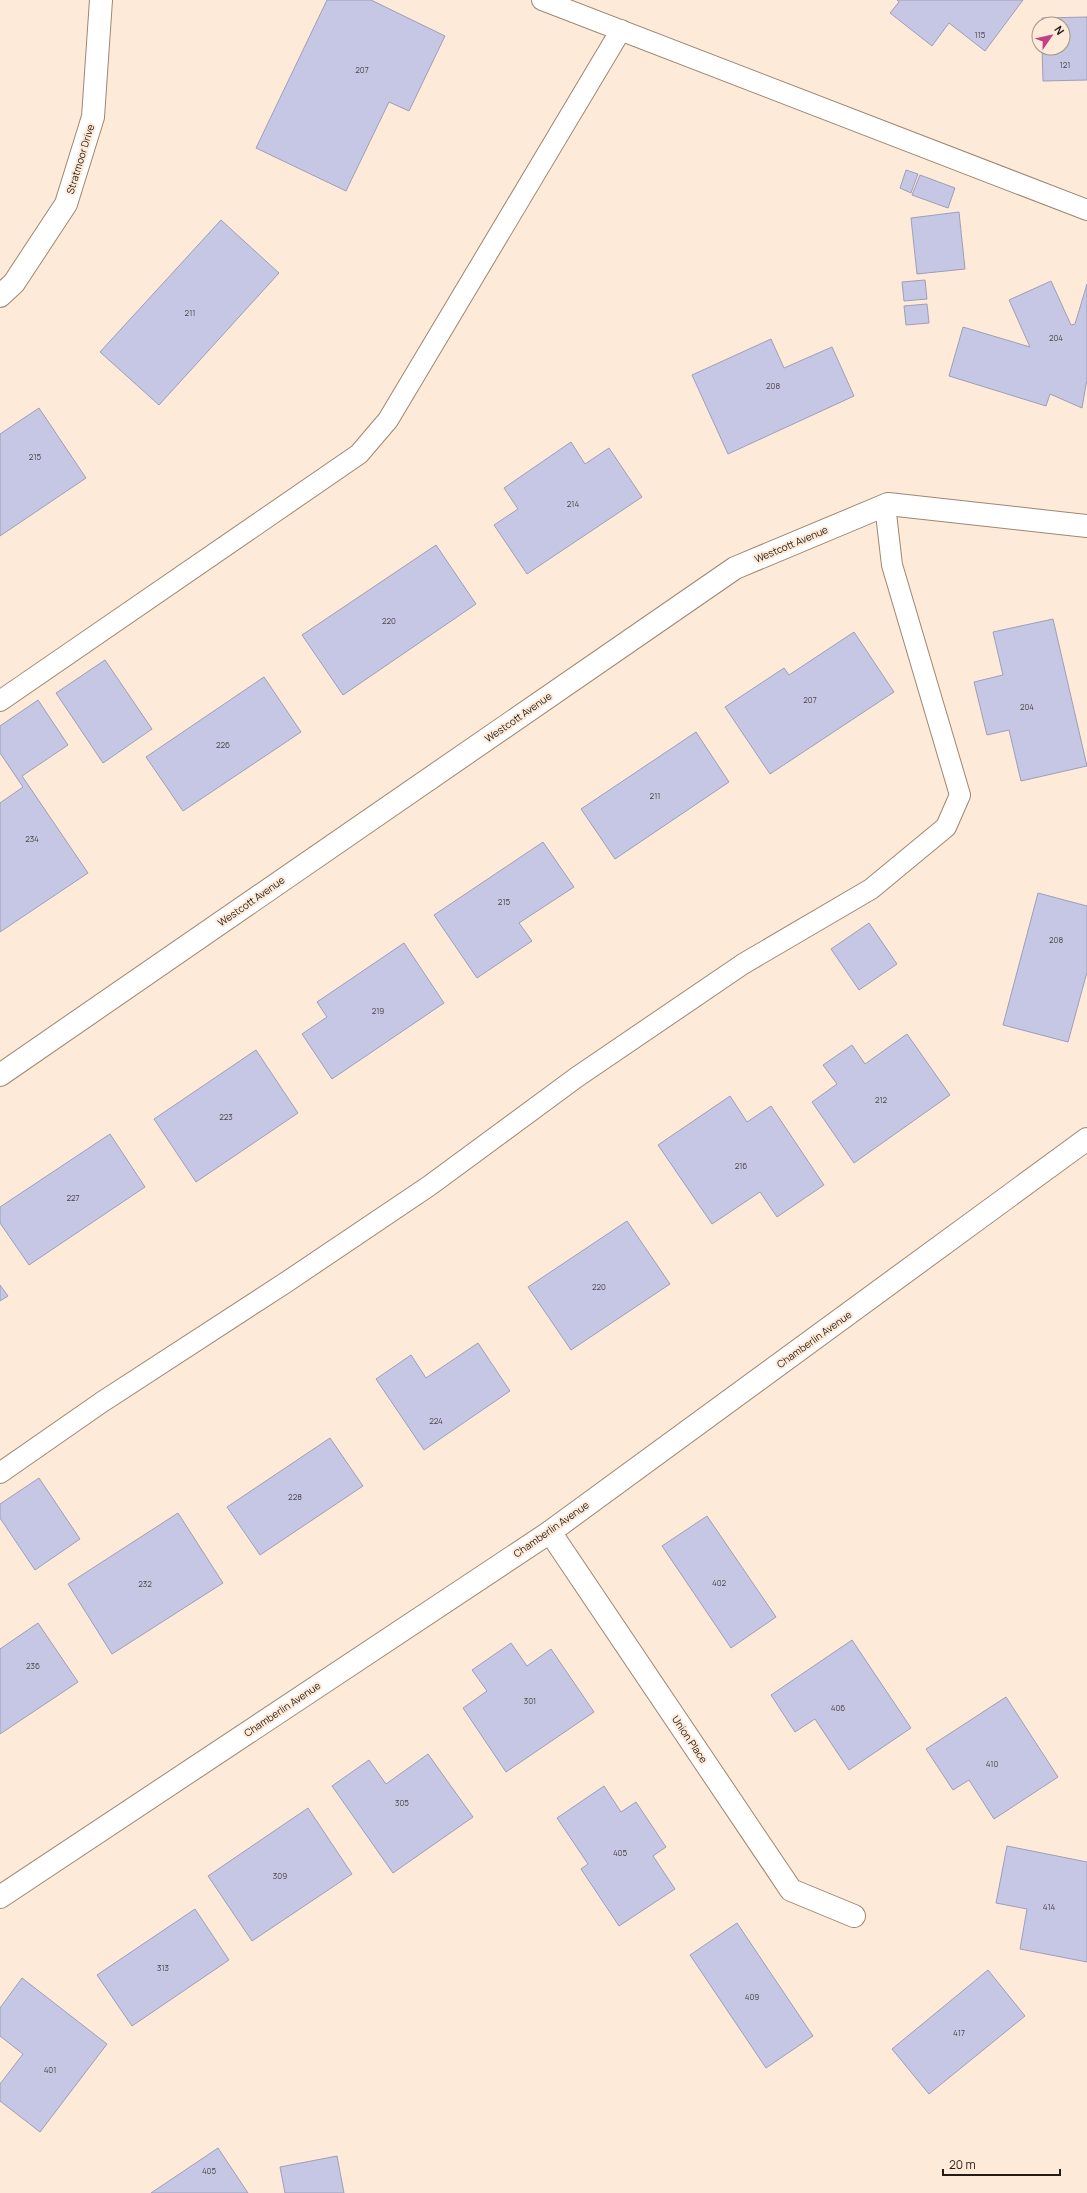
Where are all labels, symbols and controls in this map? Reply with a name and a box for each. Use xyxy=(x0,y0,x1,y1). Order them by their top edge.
north arrow xyxy=(1031,16,1071,56)
text: N xyxy=(1051,23,1068,38)
house number: 115 xyxy=(975,29,986,40)
house number: 121 xyxy=(1060,59,1070,70)
house number: 207 xyxy=(355,64,369,75)
street label: Stratmoor Drive xyxy=(63,122,97,196)
house number: 211 xyxy=(185,307,195,318)
house number: 204 xyxy=(1049,332,1063,343)
house number: 208 xyxy=(766,380,780,391)
house number: 215 xyxy=(29,451,42,462)
house number: 214 xyxy=(567,498,579,509)
street label: Westcott Avenue xyxy=(752,522,830,566)
house number: 220 xyxy=(382,615,396,626)
street label: Westcott Avenue xyxy=(482,689,554,745)
house number: 207 xyxy=(803,694,817,705)
house number: 204 xyxy=(1020,701,1034,712)
house number: 226 xyxy=(216,739,230,750)
house number: 211 xyxy=(650,790,660,801)
house number: 234 xyxy=(25,833,39,844)
street label: Westcott Avenue xyxy=(215,873,287,929)
house number: 215 xyxy=(498,896,511,907)
house number: 208 xyxy=(1049,934,1063,945)
house number: 219 xyxy=(372,1005,384,1016)
house number: 212 xyxy=(875,1094,888,1105)
house number: 223 xyxy=(219,1111,233,1122)
house number: 216 xyxy=(735,1160,747,1171)
house number: 227 xyxy=(66,1192,80,1203)
house number: 220 xyxy=(592,1281,606,1292)
street label: Chamberlin Avenue xyxy=(774,1307,854,1371)
house number: 224 xyxy=(429,1415,443,1426)
house number: 228 xyxy=(288,1491,302,1502)
street label: Chamberlin Avenue xyxy=(510,1498,592,1560)
house number: 402 xyxy=(712,1577,727,1588)
house number: 232 xyxy=(138,1578,152,1589)
house number: 236 xyxy=(26,1660,40,1671)
street label: Chamberlin Avenue xyxy=(241,1678,323,1740)
house number: 301 xyxy=(524,1695,536,1706)
house number: 406 xyxy=(831,1702,845,1713)
street label: Union Place xyxy=(669,1713,711,1766)
house number: 410 xyxy=(986,1758,998,1769)
house number: 305 xyxy=(395,1797,409,1808)
house number: 405 xyxy=(613,1847,627,1858)
house number: 309 xyxy=(273,1870,287,1881)
house number: 414 xyxy=(1043,1901,1056,1912)
house number: 313 xyxy=(157,1962,169,1973)
house number: 409 xyxy=(745,1991,759,2002)
house number: 417 xyxy=(953,2027,965,2038)
house number: 401 xyxy=(44,2064,56,2075)
scale bar xyxy=(943,2151,1060,2177)
text: 20 m xyxy=(949,2156,976,2173)
house number: 405 xyxy=(202,2165,216,2176)

